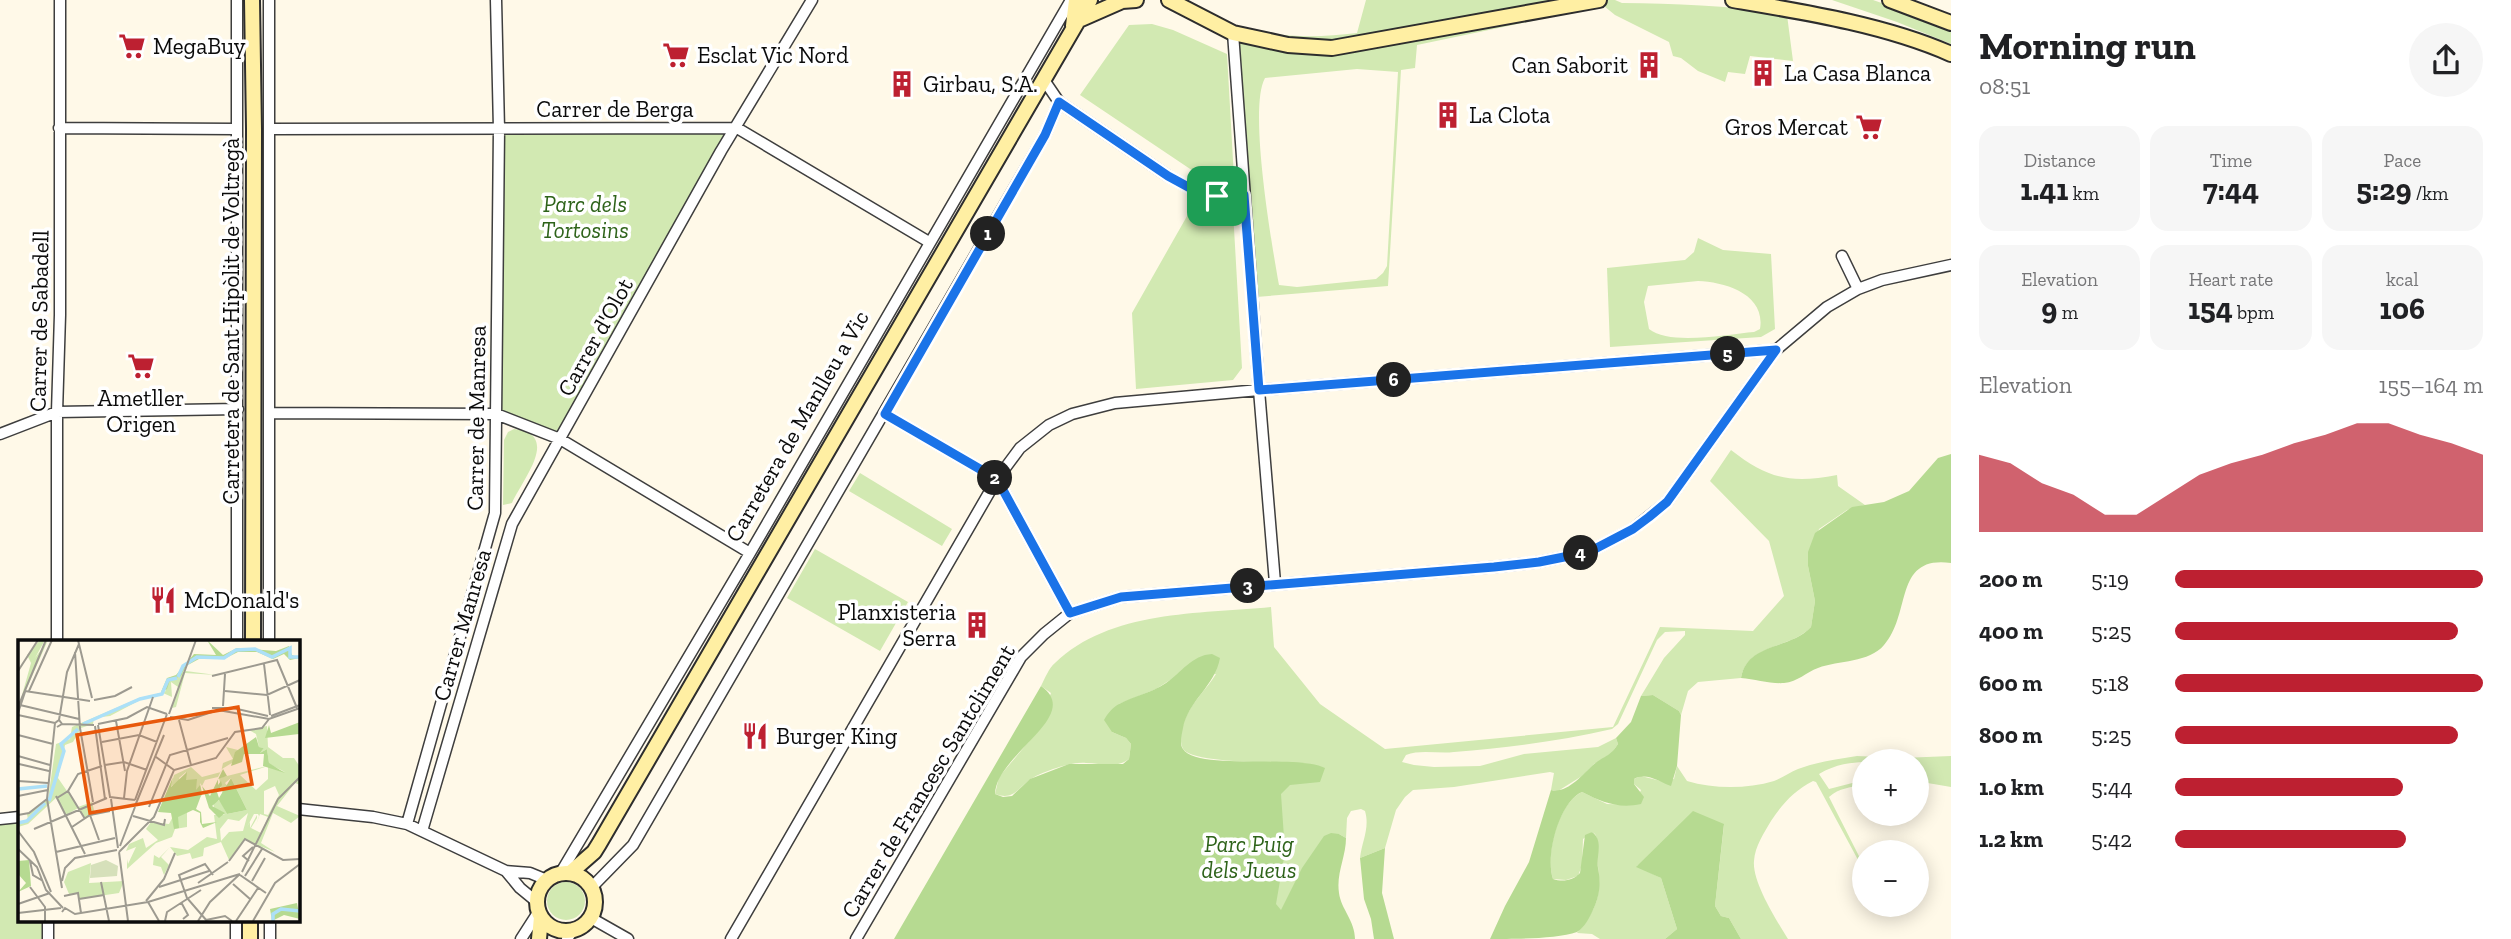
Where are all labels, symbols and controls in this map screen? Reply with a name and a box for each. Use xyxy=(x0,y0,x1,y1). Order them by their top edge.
text: Morning run xyxy=(1979,23,2196,69)
button: share xyxy=(2409,23,2483,97)
supermarket icon: MegaBuy xyxy=(117,31,147,61)
place label: MegaBuy xyxy=(153,32,246,60)
supermarket icon: Esclat Vic Nord xyxy=(661,40,691,70)
place label: Esclat Vic Nord xyxy=(697,41,849,69)
building icon: Can Saborit xyxy=(1634,50,1664,80)
place label: Can Saborit xyxy=(1512,51,1628,79)
building icon: La Casa Blanca xyxy=(1748,58,1778,88)
place label: La Casa Blanca xyxy=(1784,59,1931,87)
building icon: Girbau, S.A. xyxy=(887,69,917,99)
place label: Girbau, S.A. xyxy=(923,70,1038,98)
text: 08:51 xyxy=(1979,72,2030,100)
street label: Carrer de Berga xyxy=(536,95,694,123)
building icon: La Clota xyxy=(1433,100,1463,130)
place label: La Clota xyxy=(1469,101,1550,129)
supermarket icon: Gros Mercat xyxy=(1854,112,1884,142)
place label: Gros Mercat xyxy=(1725,113,1848,141)
street label: Carretera de Sant Hipòlit de Voltregà xyxy=(217,138,245,504)
text: Distance xyxy=(2024,149,2096,172)
text: Time xyxy=(2210,149,2252,172)
text: Pace xyxy=(2383,149,2421,172)
pin xyxy=(1187,166,1247,226)
text: 1.41 xyxy=(2020,172,2068,208)
text: 7:44 xyxy=(2203,172,2259,208)
text: 5:29 xyxy=(2356,172,2411,208)
icon: arrive xyxy=(1198,177,1236,215)
text: km xyxy=(2068,182,2099,205)
text: /km xyxy=(2411,182,2448,205)
park label: Parc dels Tortosins xyxy=(541,190,629,244)
pin: 1 xyxy=(970,216,1006,252)
text: 1 xyxy=(984,222,991,245)
street label: Carrer de Sabadell xyxy=(23,230,55,412)
text: Elevation xyxy=(2021,268,2098,291)
text: Heart rate xyxy=(2189,268,2273,291)
text: kcal xyxy=(2386,268,2419,291)
street label: Carrer d'Olot xyxy=(551,273,639,401)
text: 9 xyxy=(2041,291,2057,327)
text: 154 xyxy=(2188,291,2233,327)
text: 106 xyxy=(2380,291,2425,327)
text: m xyxy=(2057,301,2078,324)
text: bpm xyxy=(2233,301,2274,324)
street label: Carretera de Manlleu a Vic xyxy=(719,305,875,547)
street label: Carrer de Manresa xyxy=(460,325,492,511)
pin: 5 xyxy=(1710,336,1746,372)
text: 5 xyxy=(1723,342,1732,365)
supermarket icon: Ametller Origen xyxy=(126,351,156,381)
pin: 6 xyxy=(1376,362,1412,398)
text: 6 xyxy=(1388,368,1399,391)
text: Elevation xyxy=(1979,371,2072,399)
text: 155–164 m xyxy=(2378,371,2483,399)
place label: Ametller Origen xyxy=(98,384,184,438)
pin: 2 xyxy=(978,461,1012,496)
text: 2 xyxy=(989,466,1000,489)
pin: 4 xyxy=(1564,536,1598,570)
text: 4 xyxy=(1575,541,1586,564)
street label: Carrer Manresa xyxy=(427,546,497,704)
text: 200 m xyxy=(1979,565,2042,593)
text: 5:19 xyxy=(2091,565,2129,593)
pin: 3 xyxy=(1230,568,1266,604)
text: 3 xyxy=(1242,574,1253,597)
restaurant icon: McDonald's xyxy=(148,585,178,615)
place label: McDonald's xyxy=(184,586,299,614)
place label: Planxisteria Serra xyxy=(838,598,956,652)
building icon: Planxisteria Serra xyxy=(962,610,992,640)
text: 400 m xyxy=(1979,617,2043,645)
text: 5:25 xyxy=(2091,617,2132,645)
street label: Carrer de Francesc Santcliment xyxy=(835,639,1021,923)
inset map xyxy=(18,640,299,922)
text: 600 m xyxy=(1979,669,2042,697)
text: 5:18 xyxy=(2091,669,2129,697)
restaurant icon: Burger King xyxy=(740,721,770,751)
text: 800 m xyxy=(1979,721,2042,749)
text: 5:25 xyxy=(2091,721,2132,749)
place label: Burger King xyxy=(776,722,898,750)
map controls xyxy=(1852,749,1929,917)
button: + xyxy=(1852,749,1929,826)
text: 1.0 km xyxy=(1979,773,2044,801)
text: 5:44 xyxy=(2091,773,2133,801)
text: 1.2 km xyxy=(1979,825,2043,853)
text: 5:42 xyxy=(2091,825,2132,853)
park label: Parc Puig dels Jueus xyxy=(1202,830,1297,884)
button: − xyxy=(1852,840,1929,917)

